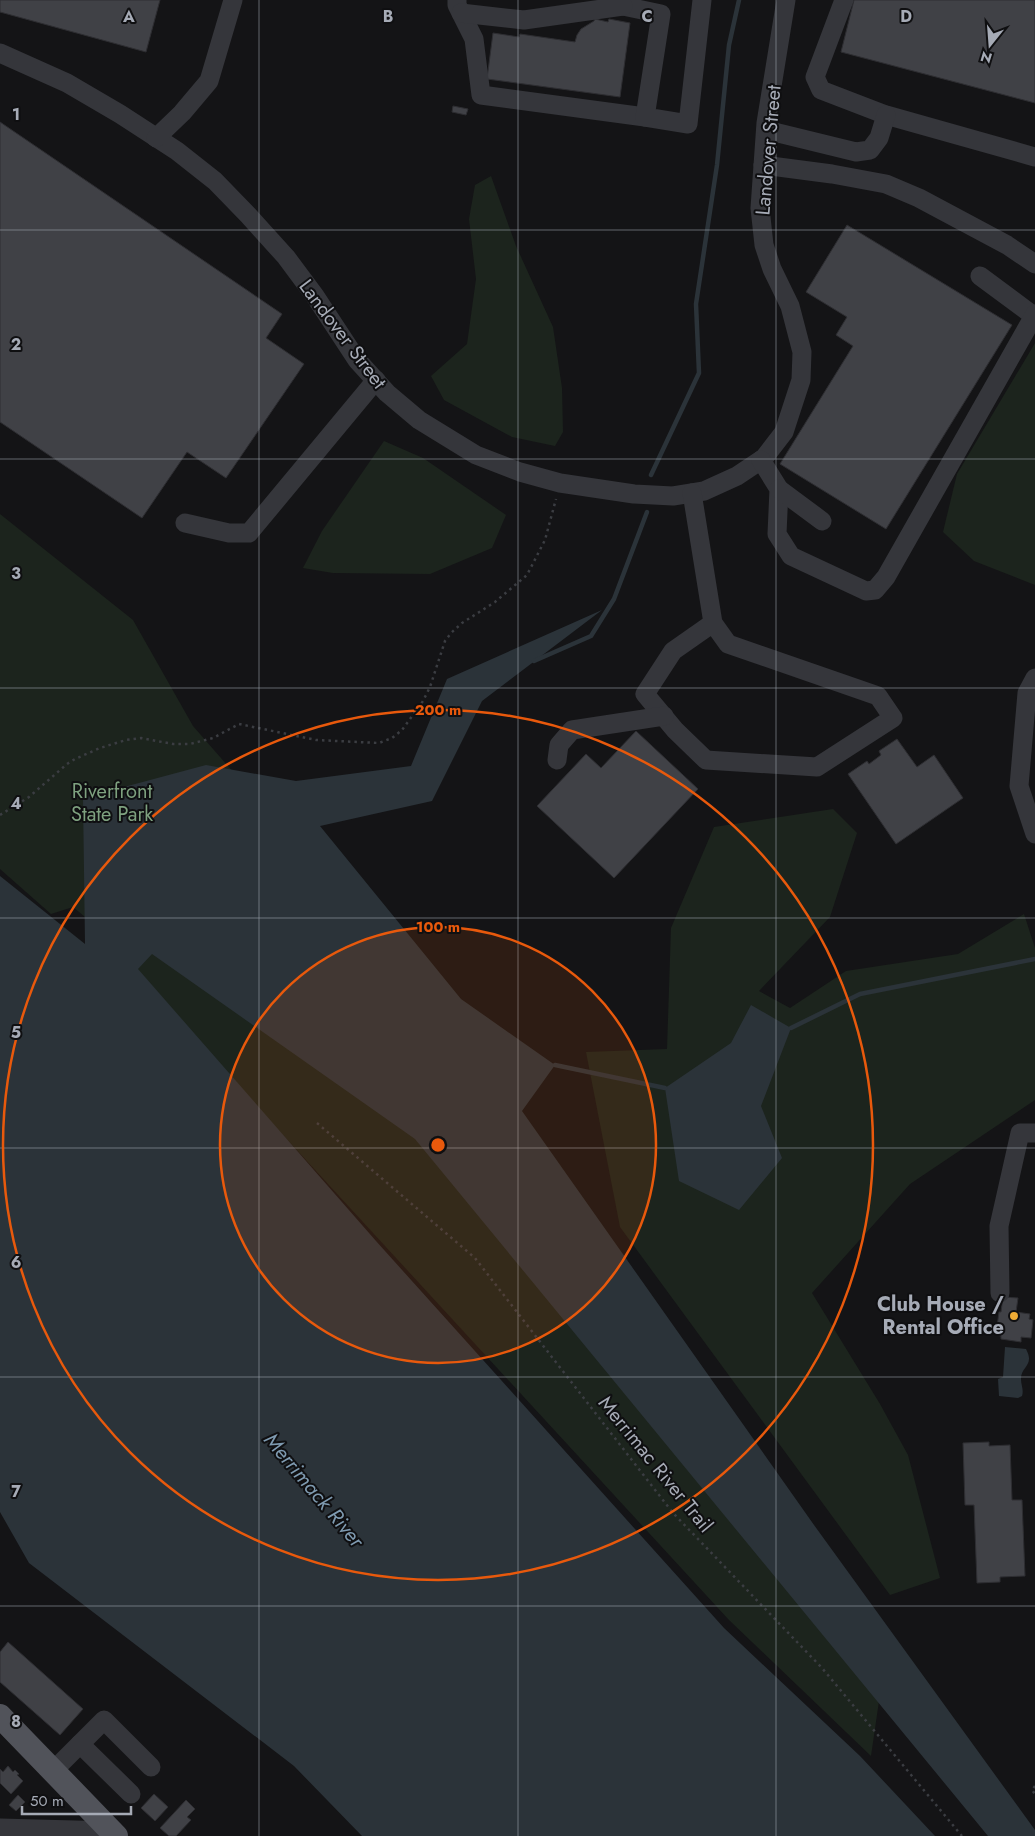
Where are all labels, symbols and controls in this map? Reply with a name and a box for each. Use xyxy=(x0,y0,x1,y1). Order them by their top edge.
text: A xyxy=(122,5,135,28)
text: B xyxy=(383,5,393,28)
text: C xyxy=(641,5,653,28)
text: D xyxy=(900,5,912,28)
north arrow xyxy=(965,20,1015,70)
text: N xyxy=(978,46,994,69)
street label: Landover Street xyxy=(748,84,789,216)
text: 1 xyxy=(12,103,20,126)
street label: Landover Street xyxy=(292,273,394,395)
text: 2 xyxy=(11,333,21,356)
text: 3 xyxy=(11,562,21,585)
text: 200 m xyxy=(415,699,461,721)
park label: Riverfront State Park xyxy=(71,777,153,829)
text: 4 xyxy=(10,792,22,815)
text: 100 m xyxy=(416,916,460,938)
text: 5 xyxy=(11,1021,21,1044)
centre of rings xyxy=(429,1136,447,1154)
text: 6 xyxy=(11,1251,21,1274)
place label: Club House / Rental Office xyxy=(877,1290,1004,1342)
marker: Club House / Rental Office xyxy=(1008,1310,1020,1322)
street label: Merrimac River Trail xyxy=(591,1390,720,1539)
water label: Merrimack River xyxy=(257,1426,372,1555)
text: 7 xyxy=(11,1480,21,1503)
text: 8 xyxy=(11,1710,21,1733)
scale bar xyxy=(22,1784,131,1816)
text: 50 m xyxy=(30,1790,64,1812)

